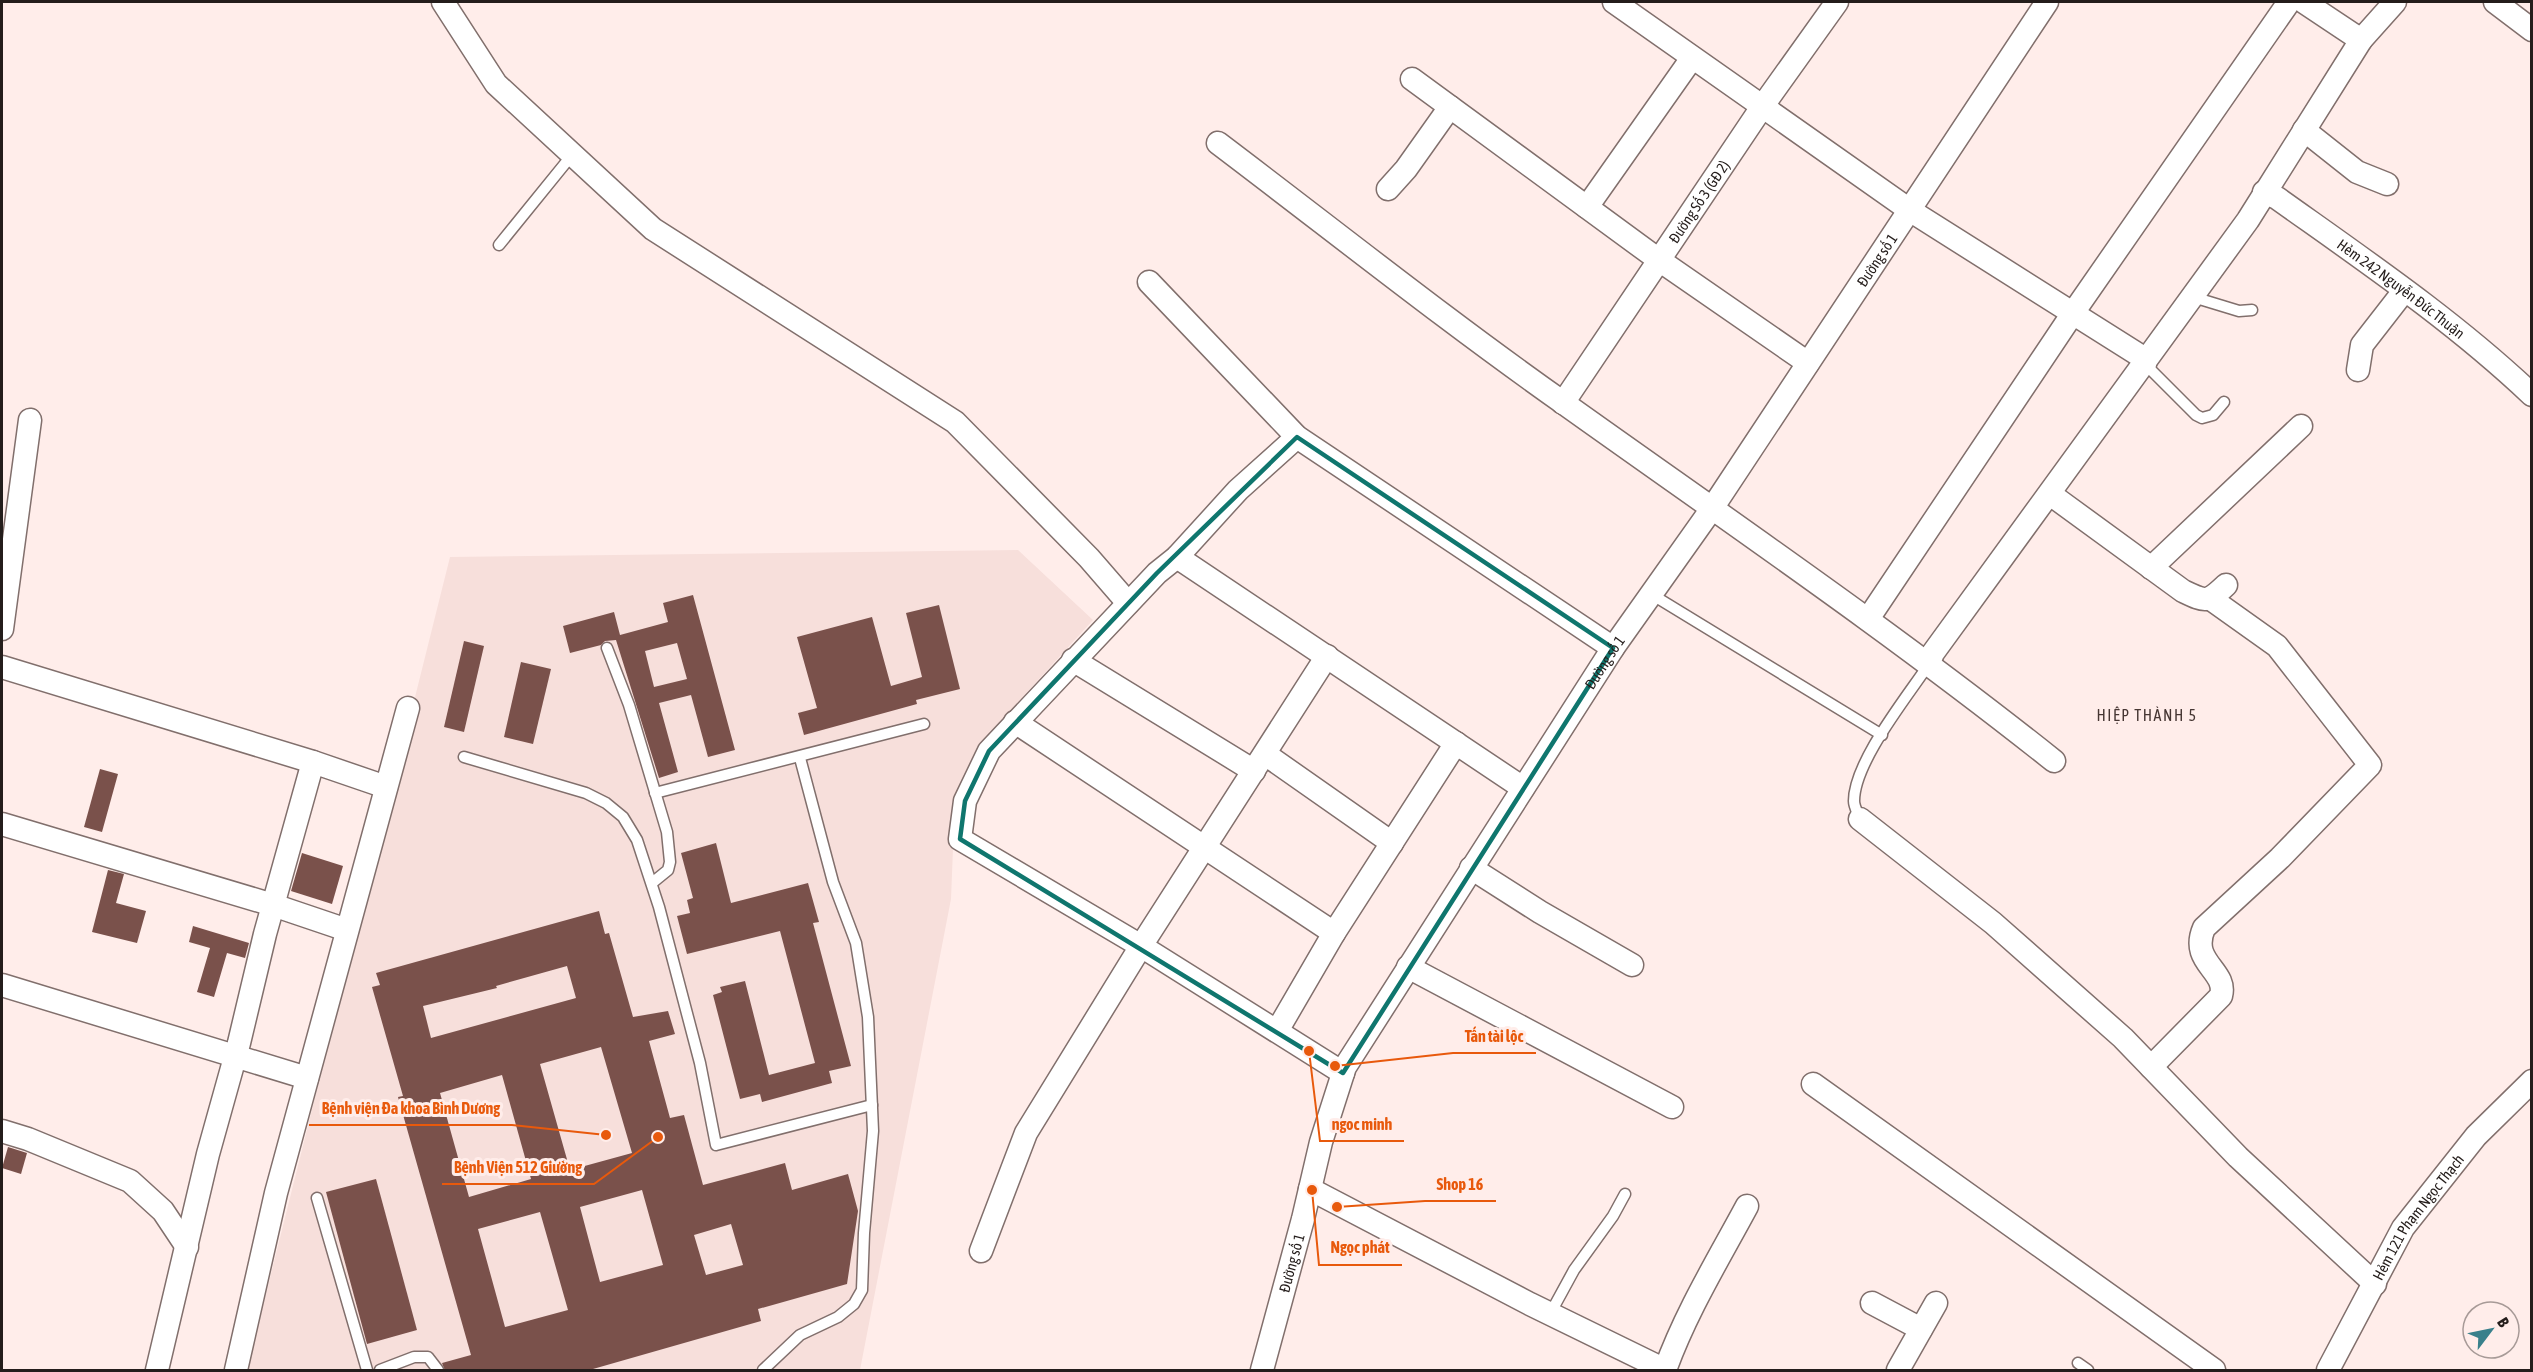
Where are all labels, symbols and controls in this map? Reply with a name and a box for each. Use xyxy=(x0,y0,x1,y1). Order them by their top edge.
street label: Đường Số 3 (GĐ 2) xyxy=(1665,157,1732,246)
street label: Đường số 1 xyxy=(1853,230,1900,289)
street label: Hẻm 242 Nguyễn Đức Thuận xyxy=(2334,235,2468,341)
street label: Đường số 1 xyxy=(1581,632,1628,692)
district label: HIỆP THÀNH 5 xyxy=(2097,706,2197,724)
callout: Tấn tài lộc xyxy=(1453,1019,1536,1053)
text: Tấn tài lộc xyxy=(1465,1026,1523,1045)
callout: Bệnh viện Đa khoa Bình Dương xyxy=(309,1091,512,1125)
text: Bệnh viện Đa khoa Bình Dương xyxy=(322,1099,500,1117)
callout: ngoc minh xyxy=(1320,1107,1404,1141)
text: ngoc minh xyxy=(1332,1115,1393,1133)
callout: Bệnh Viện 512 Giường xyxy=(442,1150,594,1184)
street label: Hẻm 121 Phạm Ngọc Thạch xyxy=(2369,1151,2467,1283)
text: Bệnh Viện 512 Giường xyxy=(454,1158,582,1176)
callout: Shop 16 xyxy=(1425,1167,1496,1201)
text: Shop 16 xyxy=(1437,1175,1484,1193)
callout: Ngọc phát xyxy=(1319,1231,1402,1265)
street label: Đường số 1 xyxy=(1275,1232,1307,1294)
text: Ngọc phát xyxy=(1330,1238,1390,1256)
north arrow xyxy=(2461,1300,2521,1360)
text: B xyxy=(2494,1314,2514,1330)

